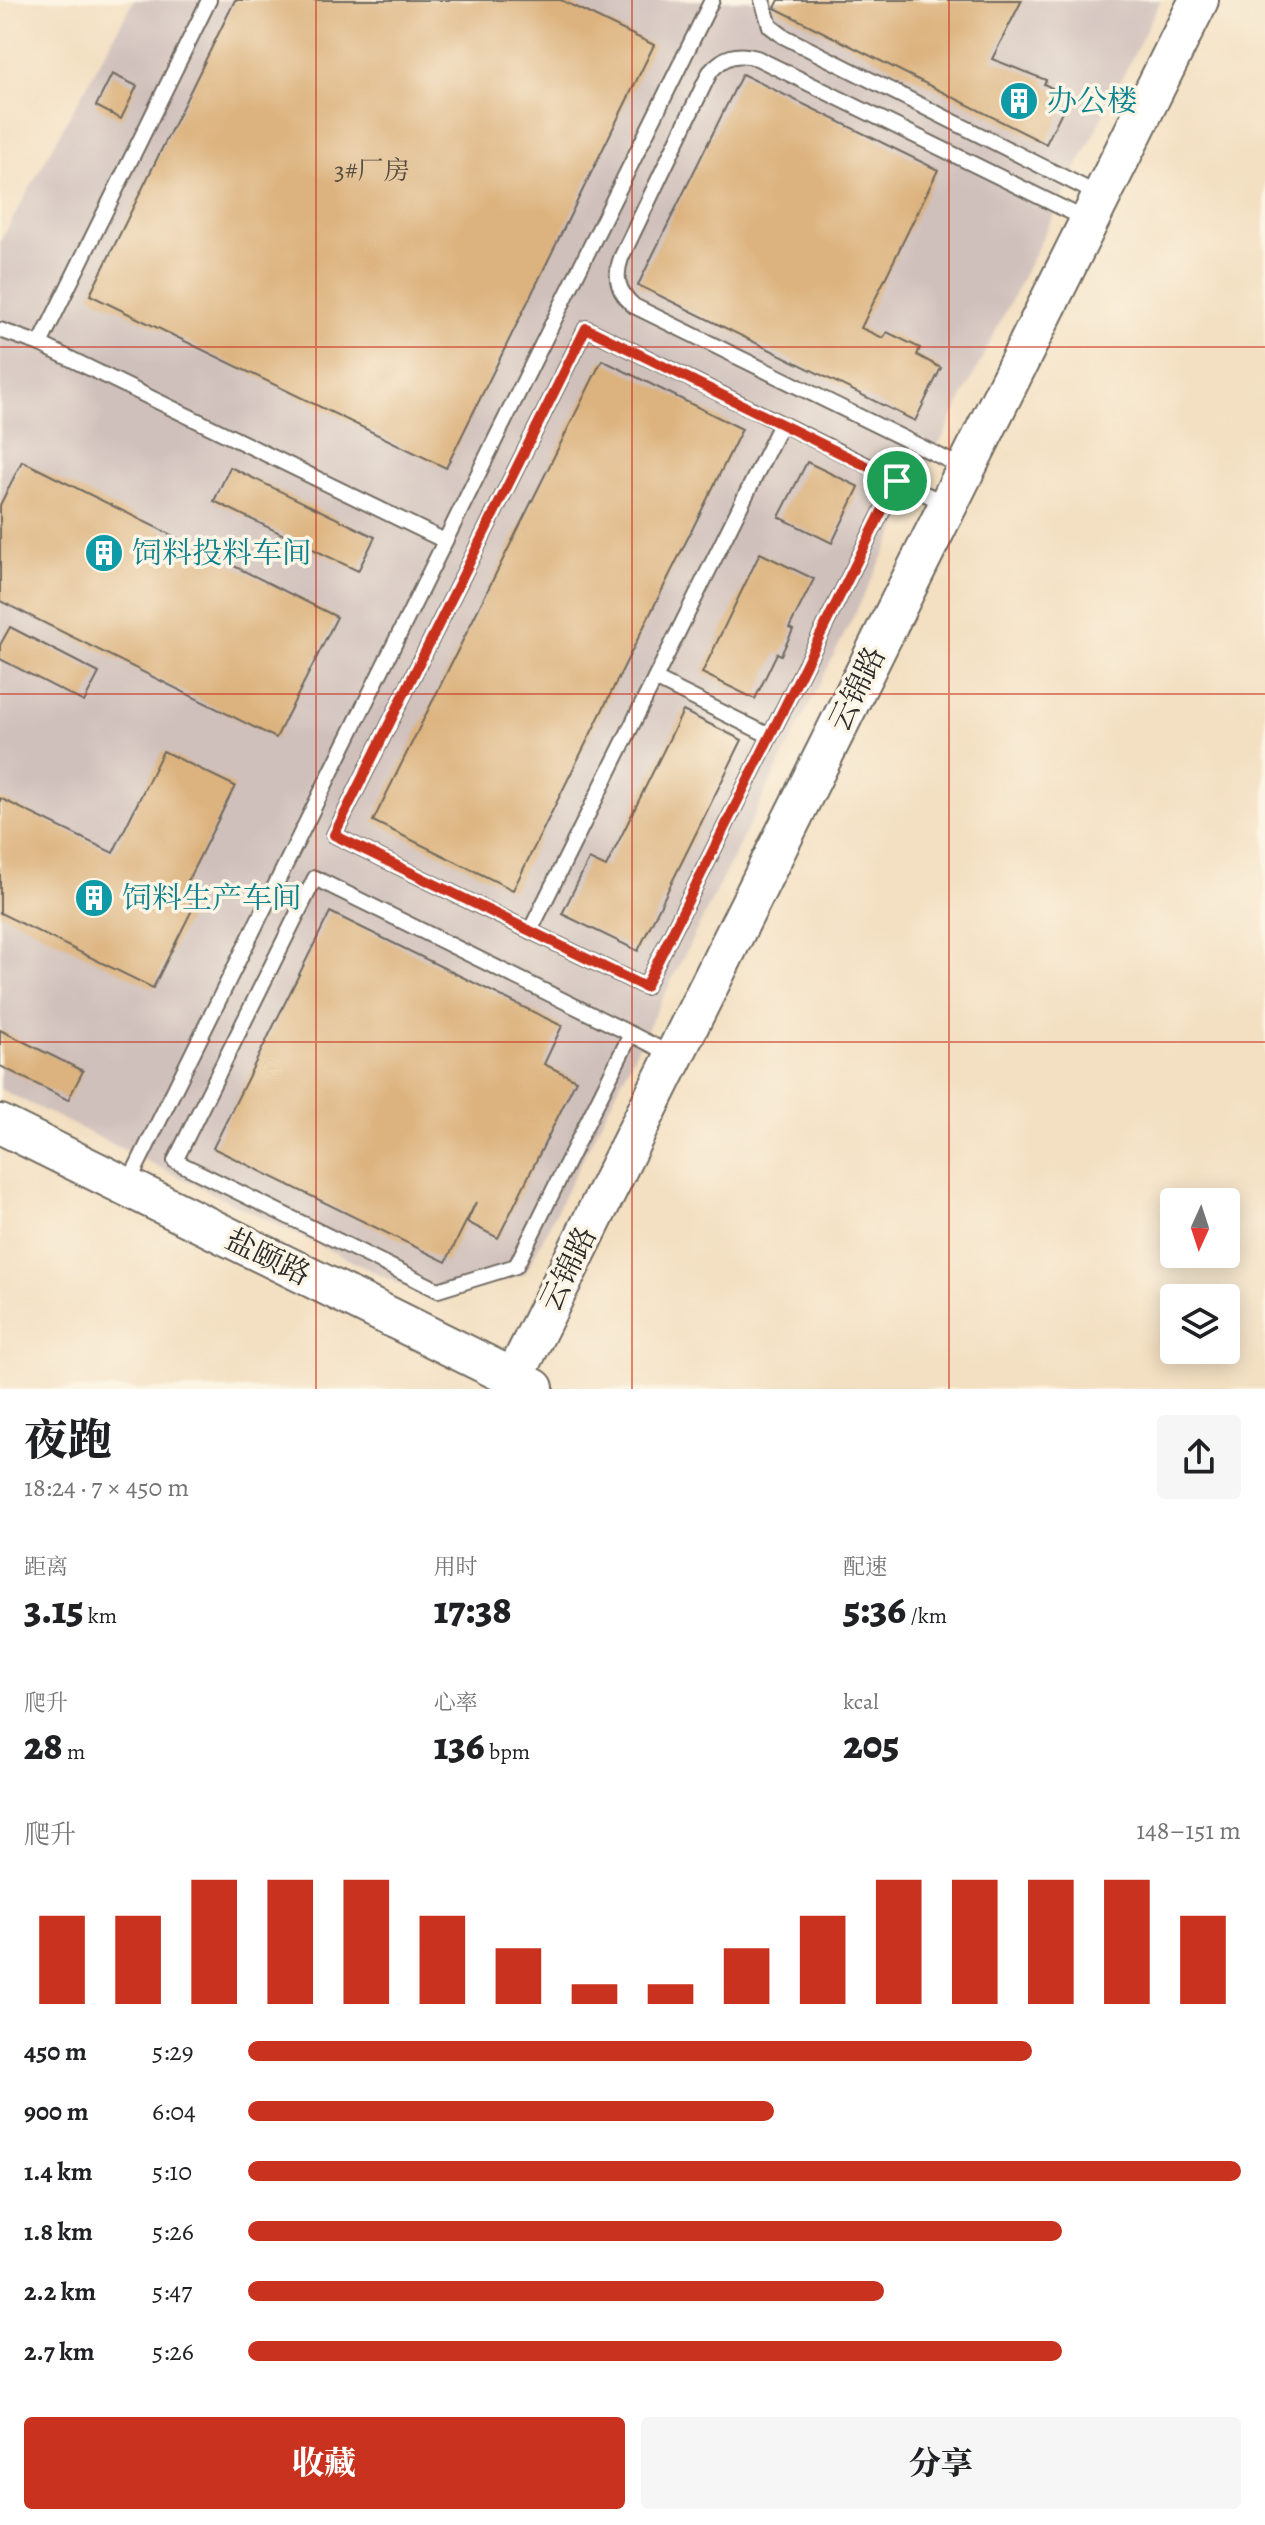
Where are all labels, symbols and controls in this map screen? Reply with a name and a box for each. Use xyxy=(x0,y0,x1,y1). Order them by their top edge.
building icon: 办公楼 xyxy=(998,80,1040,122)
place label: 办公楼 xyxy=(1047,81,1137,121)
house number: 3#厂房 xyxy=(334,153,410,188)
pin xyxy=(863,447,931,515)
icon: arrive xyxy=(875,459,919,503)
building icon: 饲料投料车间 xyxy=(83,532,125,574)
place label: 饲料投料车间 xyxy=(132,533,312,573)
street label: 云锦路 xyxy=(819,640,895,738)
building icon: 饲料生产车间 xyxy=(73,877,115,919)
place label: 饲料生产车间 xyxy=(122,878,302,918)
north arrow xyxy=(1160,1188,1240,1268)
map controls xyxy=(1160,1188,1240,1364)
street label: 盐颐路 xyxy=(219,1219,317,1295)
street label: 云锦路 xyxy=(530,1220,606,1318)
button: layers xyxy=(1160,1284,1240,1364)
text: 夜跑 xyxy=(24,1410,112,1470)
button: share xyxy=(1157,1415,1241,1499)
text: 18:24 · 7 × 450 m xyxy=(24,1470,189,1505)
text: 距离 xyxy=(24,1552,68,1582)
text: 用时 xyxy=(434,1552,478,1582)
text: 配速 xyxy=(843,1552,887,1582)
text: 3.15 xyxy=(24,1582,83,1637)
text: 17:38 xyxy=(434,1582,512,1637)
text: 5:36 xyxy=(843,1582,906,1637)
text: km xyxy=(83,1601,117,1631)
text: /km xyxy=(906,1601,947,1631)
text: kcal xyxy=(843,1687,879,1717)
text: 爬升 xyxy=(24,1688,68,1718)
text: 心率 xyxy=(434,1688,478,1718)
text: 205 xyxy=(843,1717,899,1772)
text: 28 xyxy=(24,1718,63,1773)
text: 136 xyxy=(434,1718,485,1773)
text: m xyxy=(63,1737,85,1767)
text: bpm xyxy=(485,1737,530,1767)
text: 148–151 m xyxy=(1136,1813,1241,1848)
text: 爬升 xyxy=(24,1817,76,1852)
text: 450 m xyxy=(24,2034,87,2069)
text: 5:29 xyxy=(152,2034,194,2069)
text: 900 m xyxy=(24,2094,89,2129)
text: 6:04 xyxy=(152,2094,196,2129)
text: 1.4 km xyxy=(24,2154,92,2189)
text: 5:10 xyxy=(152,2154,192,2189)
text: 1.8 km xyxy=(24,2214,93,2249)
text: 5:26 xyxy=(152,2214,194,2249)
text: 2.2 km xyxy=(24,2274,96,2309)
text: 5:47 xyxy=(152,2274,192,2309)
text: 2.7 km xyxy=(24,2334,95,2369)
text: 5:26 xyxy=(152,2334,194,2369)
button: 收藏 xyxy=(24,2417,625,2509)
button: 分享 xyxy=(641,2417,1241,2509)

